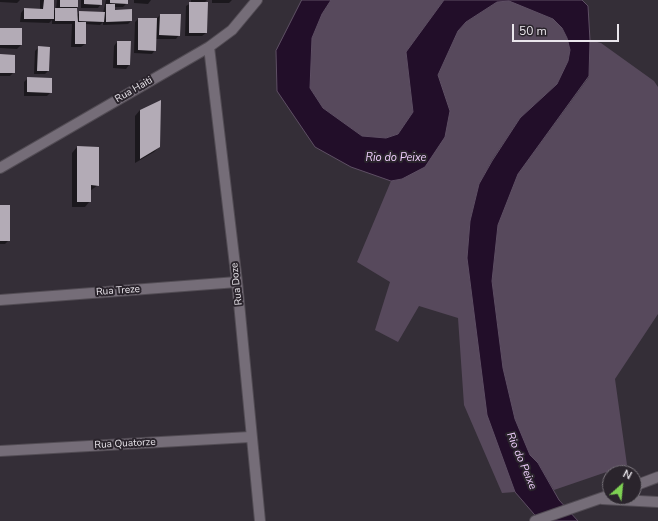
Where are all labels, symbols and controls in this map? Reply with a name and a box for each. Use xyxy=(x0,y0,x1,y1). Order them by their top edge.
scale bar xyxy=(514,16,621,42)
text: 50 m xyxy=(519,23,547,39)
street label: Rua Haiti xyxy=(113,74,155,106)
water label: Rio do Peixe xyxy=(366,151,426,165)
street label: Rua Doze xyxy=(229,262,245,306)
street label: Rua Treze xyxy=(96,283,140,299)
water label: Rio do Peixe xyxy=(503,430,539,492)
street label: Rua Quatorze xyxy=(94,436,156,452)
north arrow xyxy=(602,465,642,505)
text: N xyxy=(620,466,634,483)

